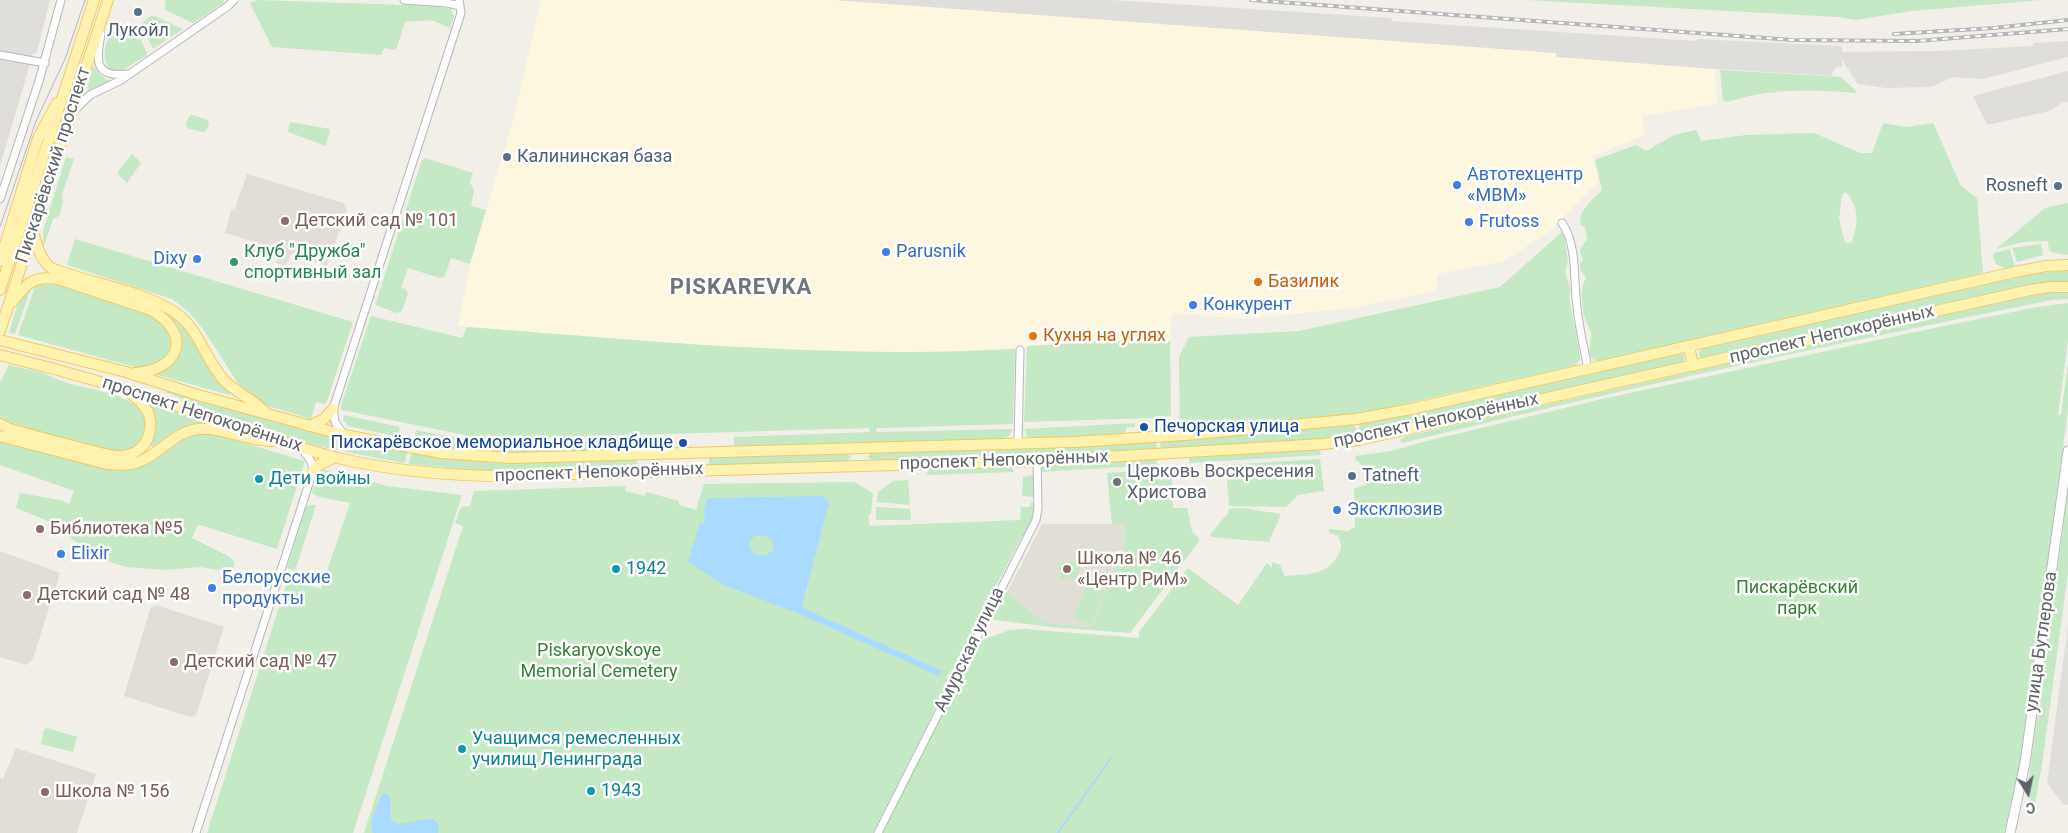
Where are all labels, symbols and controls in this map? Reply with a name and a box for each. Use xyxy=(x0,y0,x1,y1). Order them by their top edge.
marker: Лукойл xyxy=(132,6,144,18)
place label: Лукойл xyxy=(107,20,169,42)
street label: Пискарёвский проспект xyxy=(12,64,96,266)
place label: Калининская база xyxy=(517,146,672,168)
marker: Калининская база xyxy=(501,151,513,163)
place label: Автотехцентр «МВМ» xyxy=(1467,164,1583,206)
place label: Rosneft xyxy=(1986,175,2048,197)
marker: Автотехцентр «МВМ» xyxy=(1451,179,1463,191)
marker: Rosneft xyxy=(2052,180,2064,192)
place label: Детский сад № 101 xyxy=(295,210,458,232)
place label: Frutoss xyxy=(1479,211,1539,233)
marker: Детский сад № 101 xyxy=(279,215,291,227)
marker: Frutoss xyxy=(1463,216,1475,228)
place label: Клуб "Дружба" спортивный зал xyxy=(244,241,381,284)
place label: Parusnik xyxy=(896,241,966,263)
marker: Parusnik xyxy=(880,246,892,258)
place label: Dixy xyxy=(153,248,187,270)
marker: Dixy xyxy=(191,253,203,265)
marker: Клуб "Дружба" спортивный зал xyxy=(228,256,240,268)
place label: Базилик xyxy=(1268,271,1339,293)
district label: PISKAREVKA xyxy=(668,275,814,301)
marker: Базилик xyxy=(1252,276,1264,288)
place label: Конкурент xyxy=(1203,294,1292,316)
marker: Конкурент xyxy=(1187,299,1199,311)
street label: проспект Непокорённых xyxy=(1728,301,1936,369)
place label: Кухня на углях xyxy=(1043,325,1166,347)
marker: Кухня на углях xyxy=(1027,330,1039,342)
street label: проспект Непокорённых xyxy=(99,372,305,458)
street label: проспект Непокорённых xyxy=(1331,389,1541,453)
place label: Печорская улица xyxy=(1154,416,1299,438)
marker: Печорская улица xyxy=(1138,421,1150,433)
place label: Пискарёвское мемориальное кладбище xyxy=(330,432,673,454)
marker: Пискарёвское мемориальное кладбище xyxy=(677,437,689,449)
street label: проспект Непокорённых xyxy=(899,447,1109,475)
street label: проспект Непокорённых xyxy=(494,459,704,487)
place label: Церковь Воскресения Христова xyxy=(1127,461,1314,504)
place label: Tatneft xyxy=(1362,465,1419,487)
place label: Дети войны xyxy=(269,468,371,490)
marker: Tatneft xyxy=(1346,470,1358,482)
marker: Дети войны xyxy=(253,473,265,485)
marker: Церковь Воскресения Христова xyxy=(1111,476,1123,488)
place label: Эксклюзив xyxy=(1347,499,1443,521)
marker: Эксклюзив xyxy=(1331,504,1343,516)
place label: Библиотека №5 xyxy=(50,518,183,540)
marker: Библиотека №5 xyxy=(34,523,46,535)
place label: Elixir xyxy=(71,543,109,565)
marker: Elixir xyxy=(55,548,67,560)
place label: Школа № 46 «Центр РиМ» xyxy=(1077,548,1188,590)
place label: 1942 xyxy=(626,558,666,580)
marker: 1942 xyxy=(610,563,622,575)
marker: Школа № 46 «Центр РиМ» xyxy=(1061,563,1073,575)
place label: Белорусские продукты xyxy=(222,567,330,610)
street label: улица Бутлерова xyxy=(2021,570,2063,714)
park label: Пискарёвский парк xyxy=(1736,577,1858,620)
marker: Белорусские продукты xyxy=(206,582,218,594)
place label: Детский сад № 48 xyxy=(37,584,190,606)
street label: Амурская улица xyxy=(930,584,1010,716)
marker: Детский сад № 48 xyxy=(21,589,33,601)
park label: Piskaryovskoye Memorial Cemetery xyxy=(520,640,678,682)
place label: Детский сад № 47 xyxy=(184,651,337,673)
marker: Детский сад № 47 xyxy=(168,656,180,668)
place label: Учащимся ремесленных училищ Ленинграда xyxy=(472,728,681,771)
marker: Учащимся ремесленных училищ Ленинграда xyxy=(456,743,468,755)
north arrow xyxy=(2003,768,2053,818)
place label: 1943 xyxy=(601,780,641,802)
place label: Школа № 156 xyxy=(55,781,170,803)
marker: 1943 xyxy=(585,785,597,797)
marker: Школа № 156 xyxy=(39,786,51,798)
text: С xyxy=(2025,799,2037,816)

